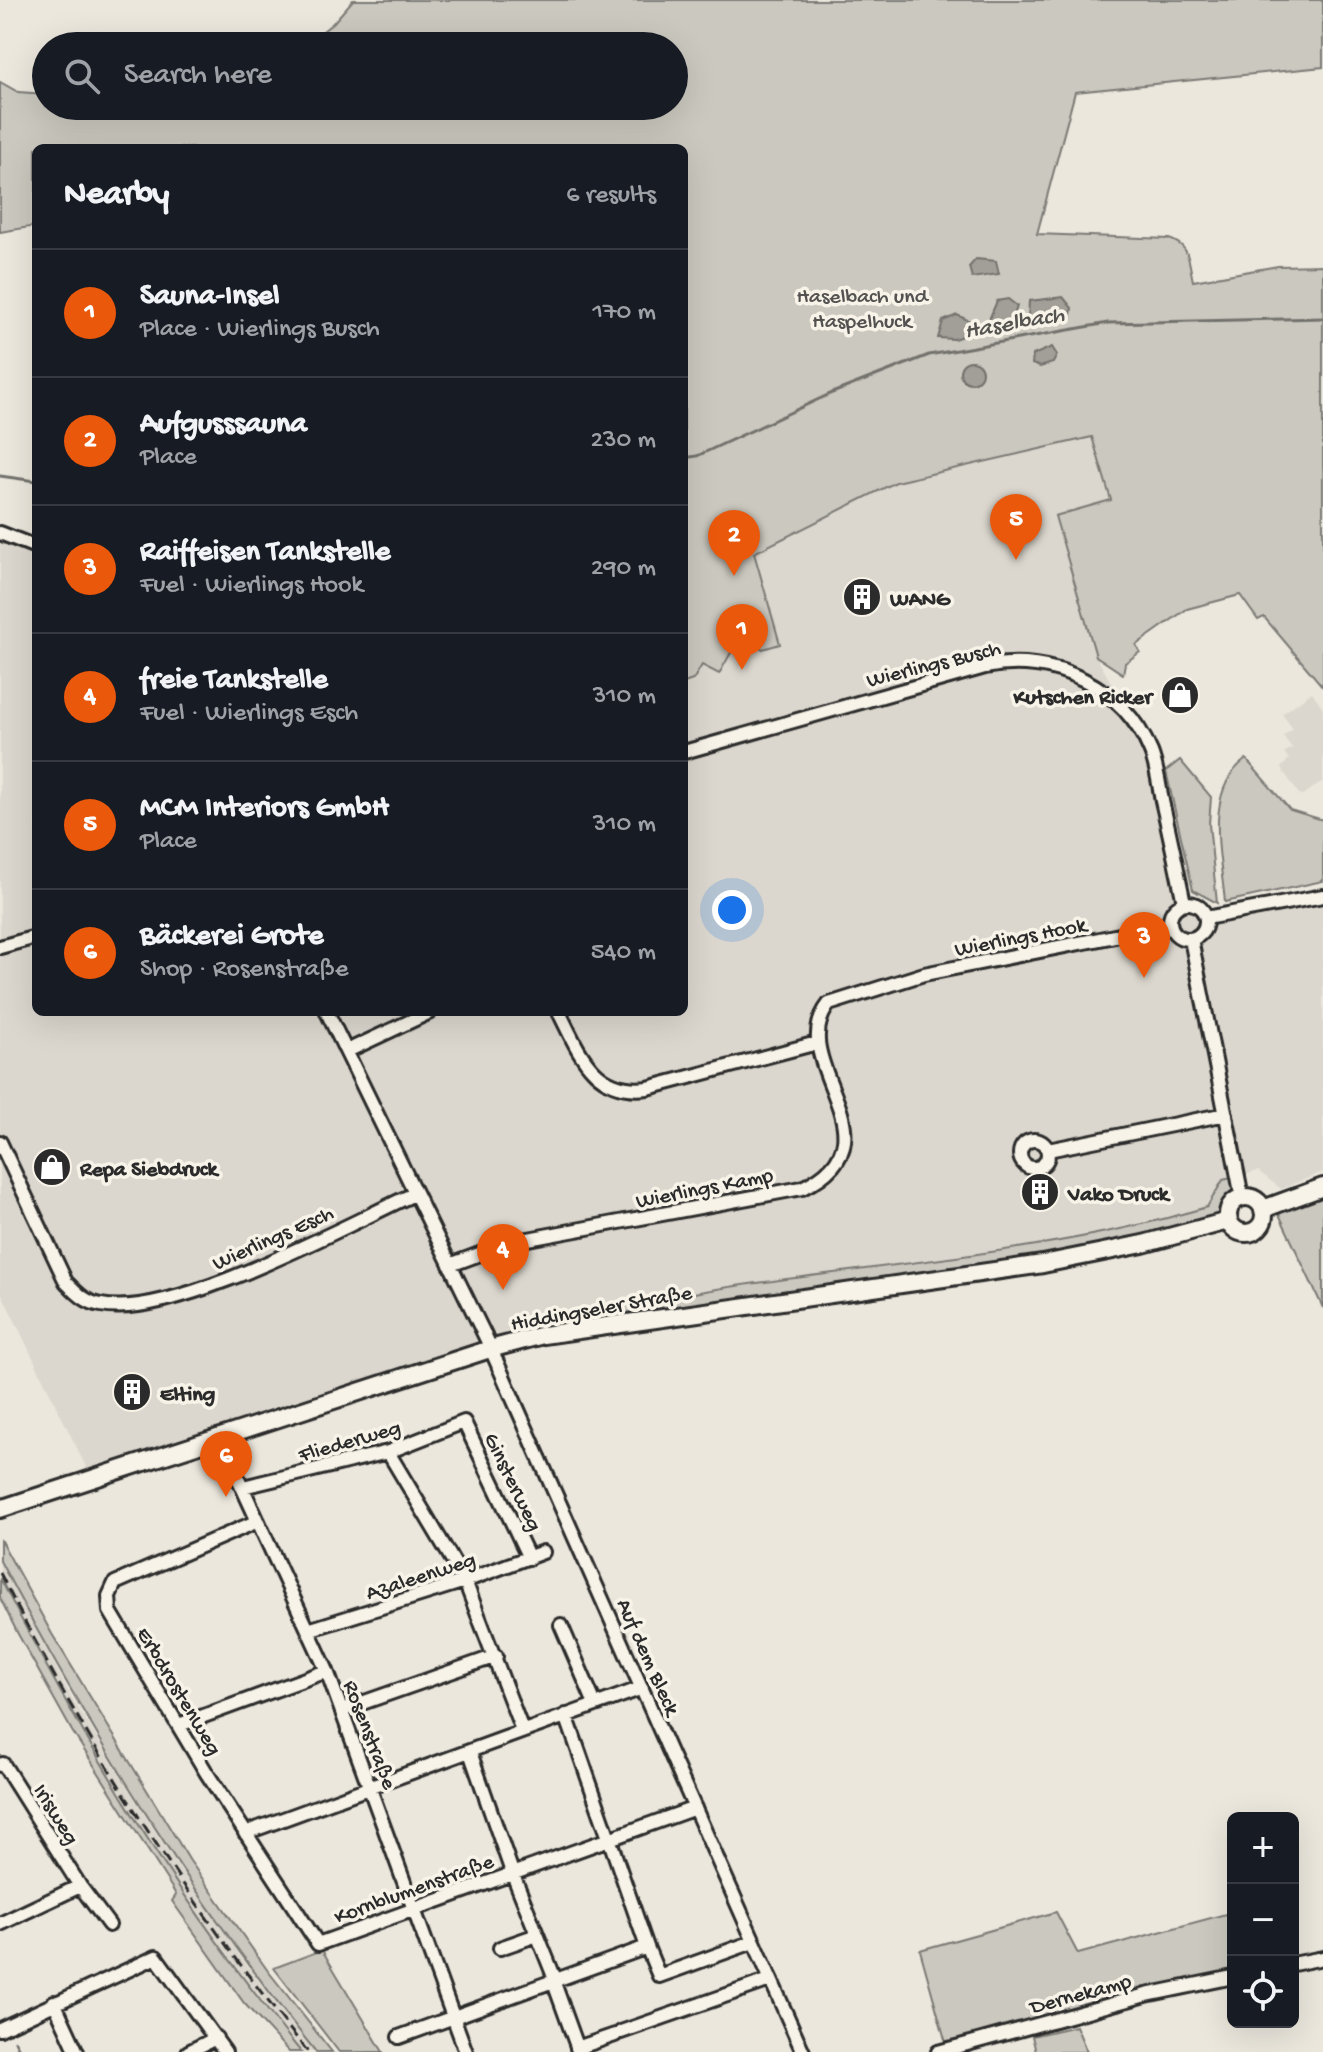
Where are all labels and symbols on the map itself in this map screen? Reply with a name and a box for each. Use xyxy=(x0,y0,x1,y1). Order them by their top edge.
park label: Haselbach und Haspelhuck xyxy=(796,285,930,336)
water label: Haselbach xyxy=(963,301,1068,347)
pin: 5 xyxy=(990,494,1042,560)
pin: 2 xyxy=(708,510,760,576)
building icon: WANG xyxy=(841,576,883,618)
place label: WANG xyxy=(889,588,951,614)
pin: 1 xyxy=(716,604,768,670)
street label: Wierlings Busch xyxy=(864,637,1004,695)
shop icon: Kutschen Ricker xyxy=(1159,674,1201,716)
place label: Kutschen Ricker xyxy=(1012,686,1154,712)
your location xyxy=(712,890,752,930)
pin: 3 xyxy=(1118,912,1170,978)
street label: Wierlings Hook xyxy=(953,913,1091,964)
shop icon: Repa Siebdruck xyxy=(31,1146,73,1188)
place label: Repa Siebdruck xyxy=(79,1158,220,1184)
street label: Wierlings Kamp xyxy=(634,1164,776,1216)
building icon: Vako Druck xyxy=(1019,1171,1061,1213)
place label: Vako Druck xyxy=(1067,1183,1171,1209)
street label: Wierlings Esch xyxy=(209,1201,338,1278)
pin: 4 xyxy=(477,1224,529,1290)
street label: Hiddingseler Straße xyxy=(509,1281,695,1339)
building icon: Elting xyxy=(111,1371,153,1413)
place label: Elting xyxy=(160,1383,216,1409)
street label: Fliederweg xyxy=(295,1416,404,1470)
street label: Ginsterweg xyxy=(476,1429,546,1536)
pin: 6 xyxy=(200,1431,252,1497)
street label: Azaleenweg xyxy=(363,1548,479,1608)
street label: Auf dem Bleck xyxy=(609,1595,685,1722)
street label: Erbdrostenweg xyxy=(129,1623,226,1761)
street label: Rosenstraße xyxy=(336,1677,401,1794)
street label: Irisweg xyxy=(26,1780,83,1850)
street label: Kornblumenstraße xyxy=(331,1850,498,1932)
street label: Dernekamp xyxy=(1026,1970,1135,2022)

